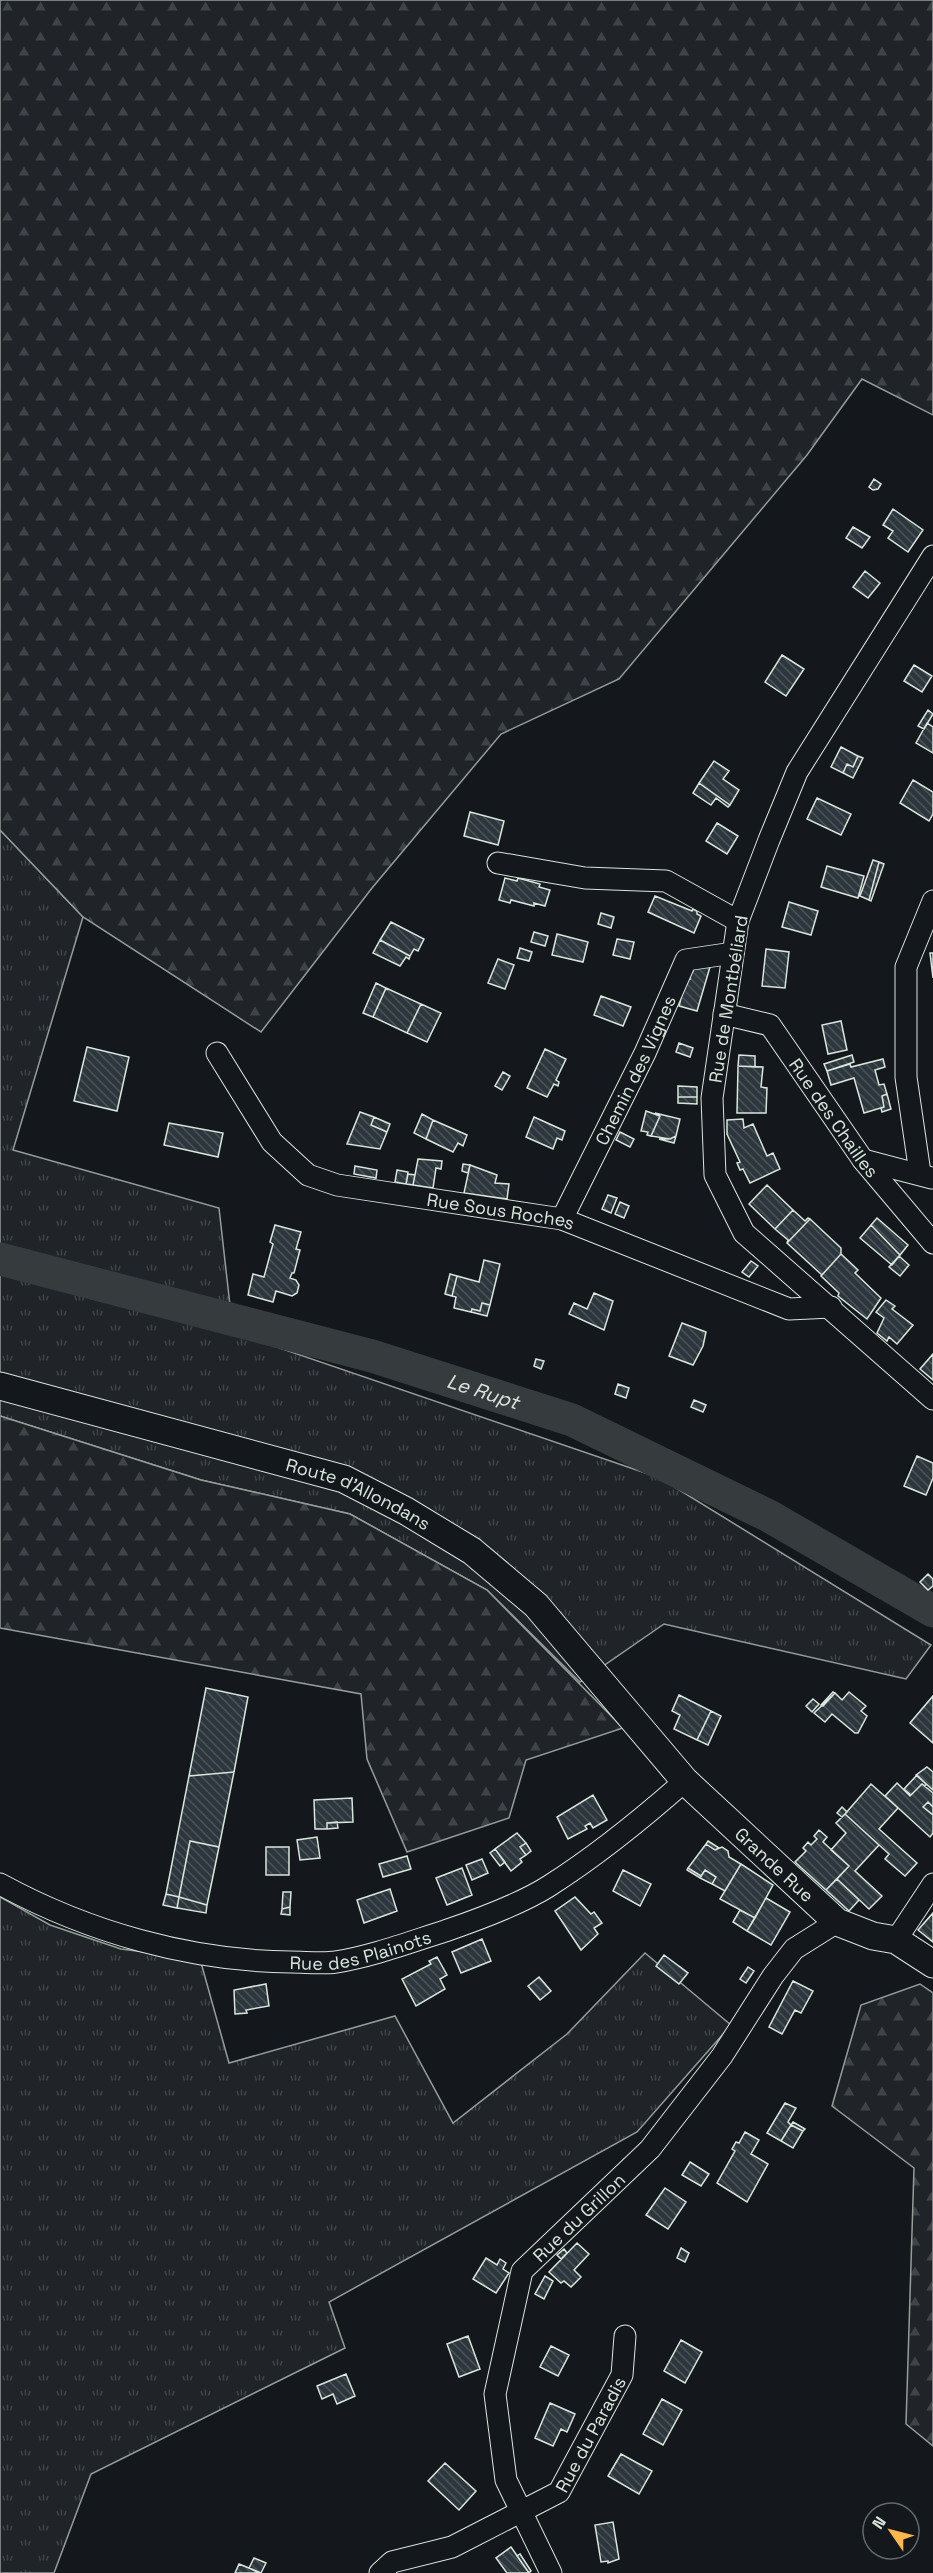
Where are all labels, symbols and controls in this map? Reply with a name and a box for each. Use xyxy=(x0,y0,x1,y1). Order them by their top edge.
street label: Rue de Montbéliard xyxy=(703,913,753,1085)
street label: Chemin des Vignes xyxy=(589,992,681,1149)
street label: Rue des Chailles xyxy=(785,1053,884,1182)
street label: Rue Sous Roches xyxy=(425,1187,578,1234)
water label: Le Rupt xyxy=(444,1368,524,1416)
street label: Route d’Allondans xyxy=(284,1452,435,1535)
street label: Grande Rue xyxy=(730,1822,819,1907)
street label: Rue des Plainots xyxy=(289,1925,434,1974)
street label: Rue du Grillon xyxy=(527,2168,630,2267)
street label: Rue du Paradis xyxy=(550,2372,631,2496)
north arrow xyxy=(861,2501,921,2561)
text: N xyxy=(867,2512,891,2533)

